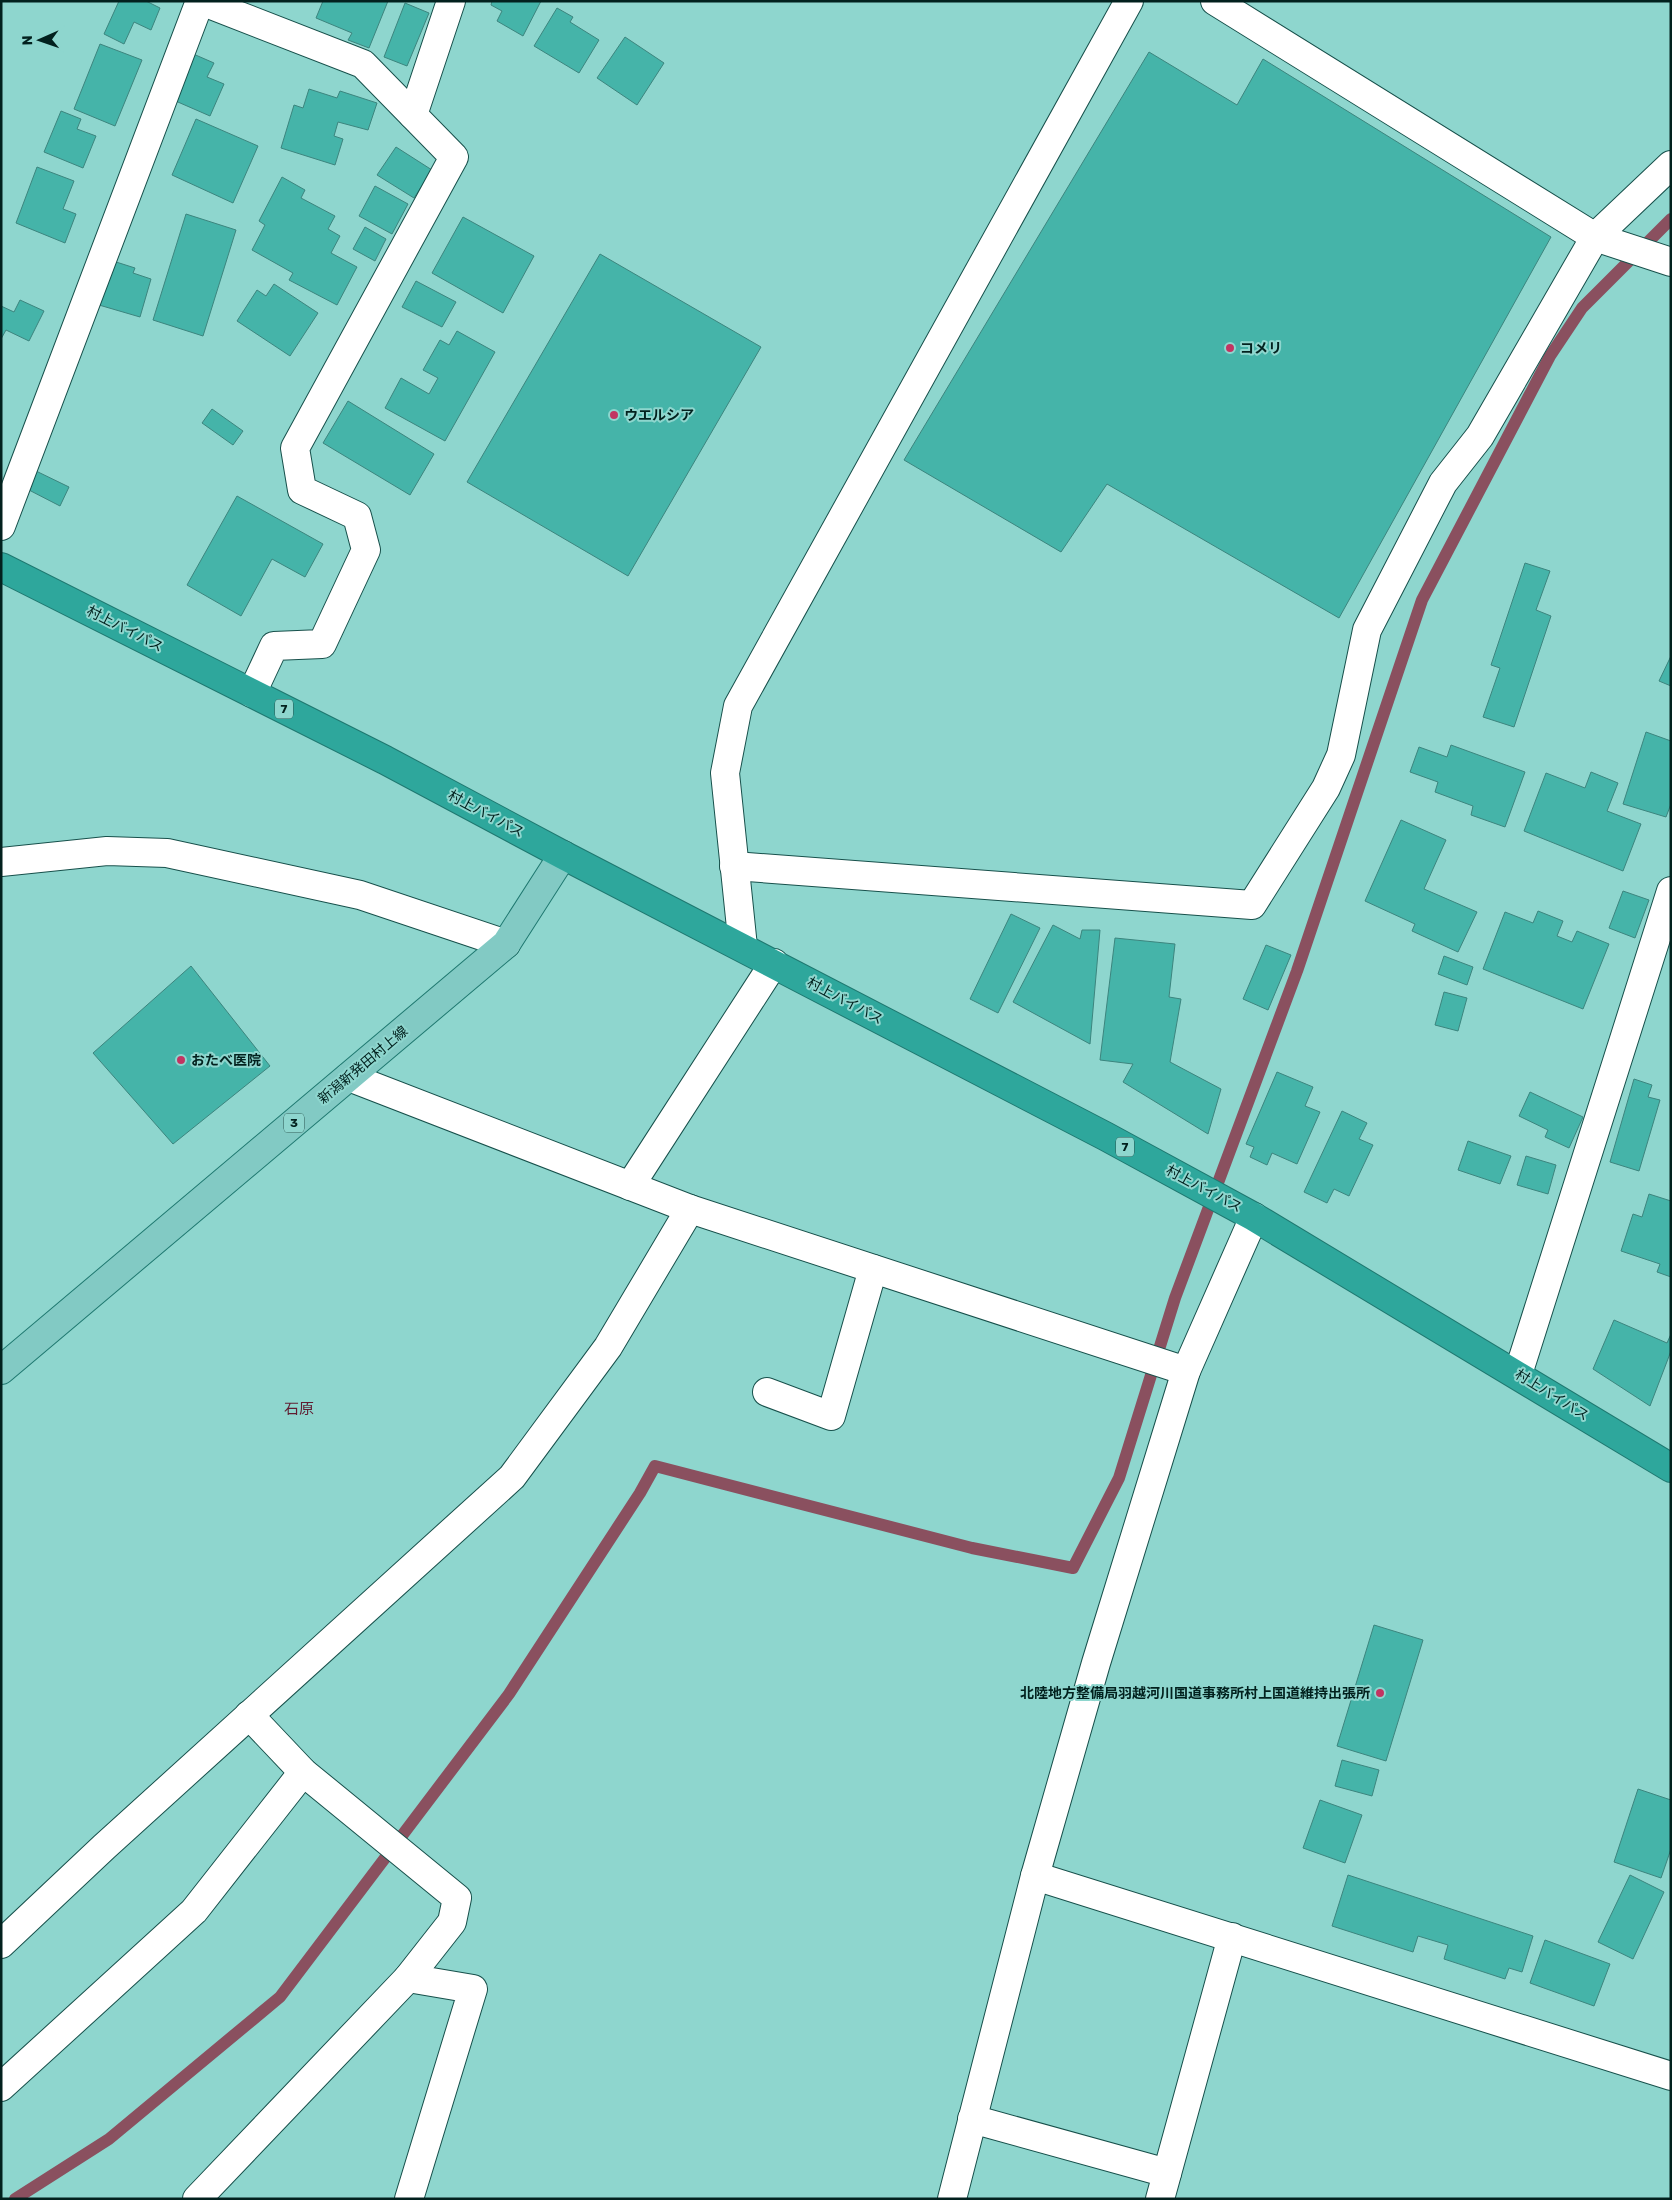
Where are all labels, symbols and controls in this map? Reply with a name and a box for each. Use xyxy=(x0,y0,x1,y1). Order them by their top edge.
north arrow xyxy=(15,15,65,65)
text: N xyxy=(19,35,36,46)
place label: コメリ xyxy=(1240,340,1282,357)
marker: コメリ xyxy=(1224,342,1236,354)
place label: ウエルシア xyxy=(624,407,694,424)
marker: ウエルシア xyxy=(608,409,620,421)
street label: 村上バイパス xyxy=(84,602,166,656)
road number: 7 xyxy=(275,700,293,719)
street label: 村上バイパス xyxy=(445,787,527,841)
street label: 村上バイパス xyxy=(804,974,886,1028)
street label: 新潟新発田村上線 xyxy=(315,1022,411,1108)
place label: おたべ医院 xyxy=(191,1052,261,1069)
marker: おたべ医院 xyxy=(175,1054,187,1066)
road number: 3 xyxy=(284,1114,304,1132)
road number: 7 xyxy=(1116,1138,1134,1156)
street label: 村上バイパス xyxy=(1163,1162,1245,1216)
street label: 村上バイパス xyxy=(1512,1366,1592,1424)
district label: 石原 xyxy=(284,1400,314,1418)
place label: 北陸地方整備局羽越河川国道事務所村上国道維持出張所 xyxy=(1020,1685,1370,1702)
marker: 北陸地方整備局羽越河川国道事務所村上国道維持出張所 xyxy=(1374,1687,1386,1699)

